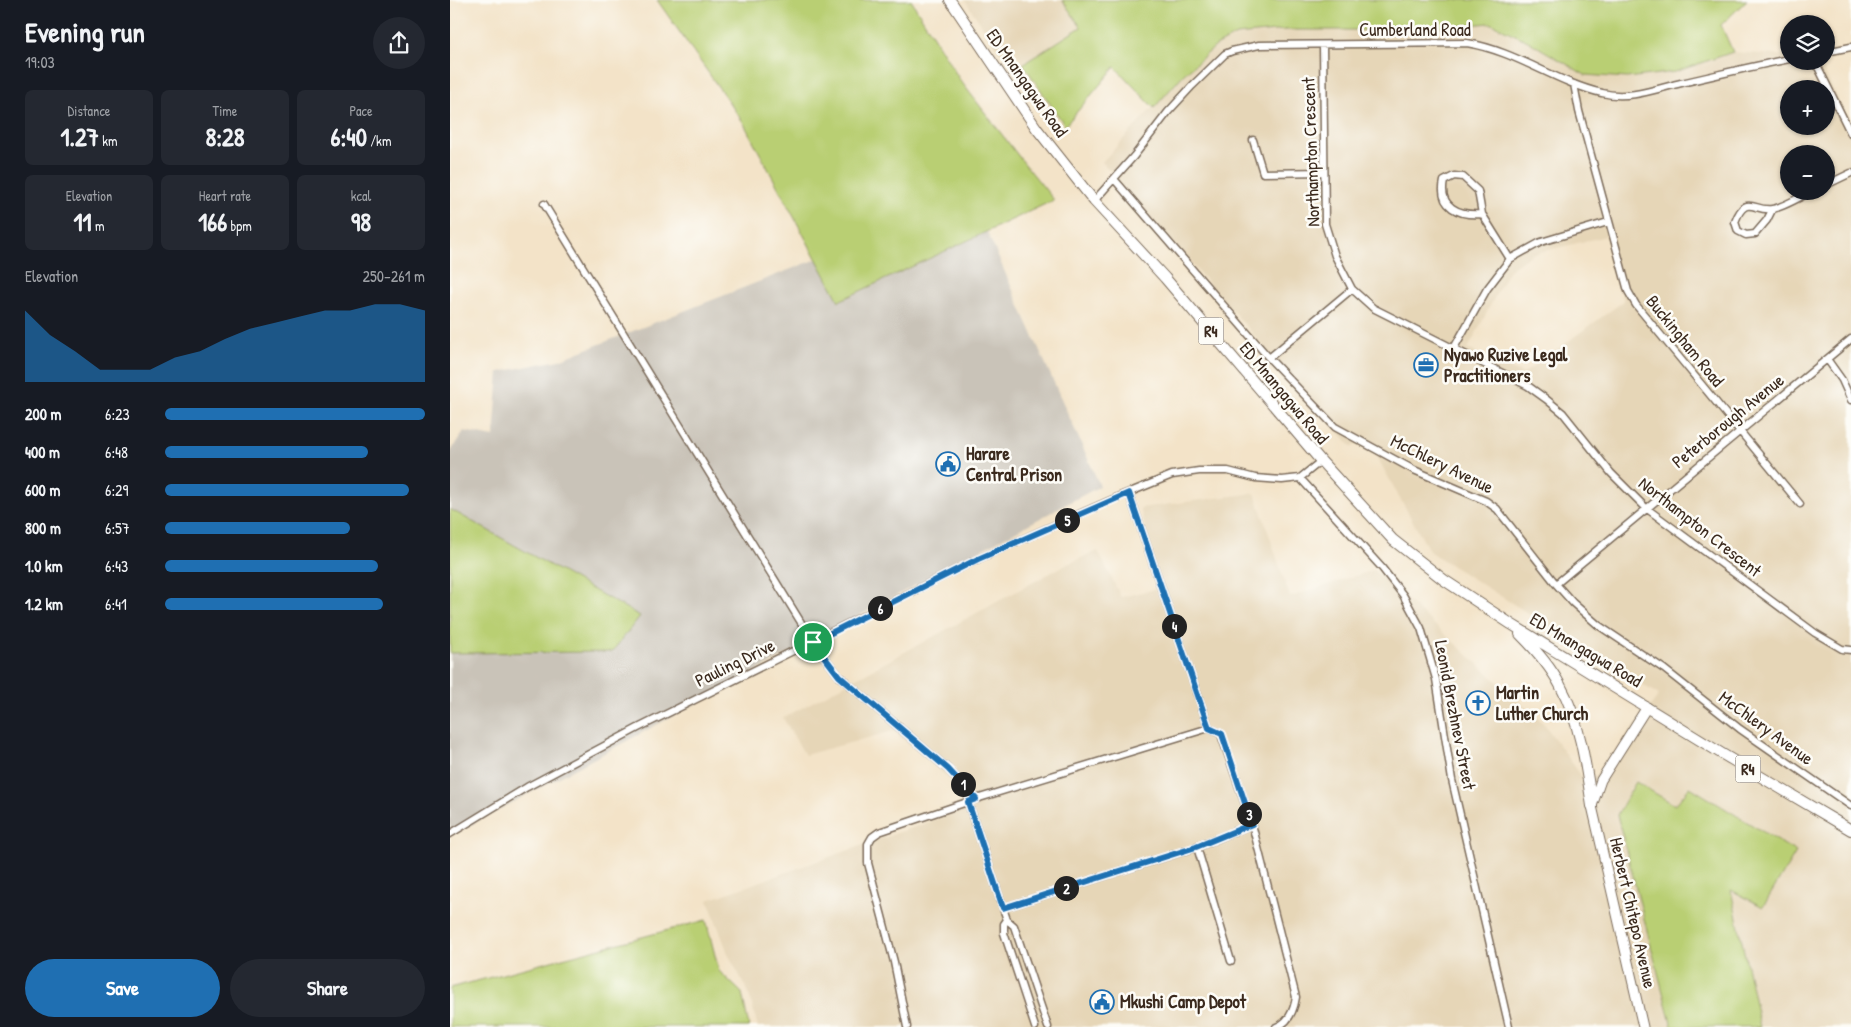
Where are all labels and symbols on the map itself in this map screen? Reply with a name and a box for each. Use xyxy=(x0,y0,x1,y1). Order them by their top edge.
street label: Cumberland Road xyxy=(1359,17,1471,42)
street label: ED Mnangagwa Road xyxy=(981,24,1074,142)
street label: Northampton Crescent xyxy=(1295,76,1326,227)
street label: Buckingham Road xyxy=(1641,290,1730,392)
road number: R4 xyxy=(1198,318,1224,344)
street label: ED Mnangagwa Road xyxy=(1234,336,1335,449)
place label: Nyawo Ruzive Legal Practitioners xyxy=(1444,342,1569,388)
office icon: Nyawo Ruzive Legal Practitioners xyxy=(1413,352,1439,378)
street label: Peterborough Avenue xyxy=(1666,368,1789,474)
street label: McChlery Avenue xyxy=(1387,428,1498,499)
place label: Harare Central Prison xyxy=(966,441,1062,487)
public building icon: Harare Central Prison xyxy=(935,451,961,477)
street label: Northampton Crescent xyxy=(1634,471,1768,583)
pin: 5 xyxy=(1054,508,1080,532)
pin: 6 xyxy=(868,596,892,620)
street label: ED Mnangagwa Road xyxy=(1525,606,1647,693)
pin: 4 xyxy=(1162,614,1186,638)
pin xyxy=(792,621,834,663)
street label: Pauling Drive xyxy=(691,632,779,693)
street label: Leonid Brezhnev Street xyxy=(1429,638,1482,792)
place label: Martin Luther Church xyxy=(1496,680,1588,726)
street label: McChlery Avenue xyxy=(1714,685,1819,770)
church icon: Martin Luther Church xyxy=(1465,690,1491,716)
road number: R4 xyxy=(1736,756,1760,782)
pin: 1 xyxy=(950,772,976,796)
pin: 3 xyxy=(1236,802,1262,826)
street label: Herbert Chitepo Avenue xyxy=(1604,835,1663,991)
pin: 2 xyxy=(1054,876,1078,900)
public building icon: Mkushi Camp Depot xyxy=(1089,989,1115,1015)
place label: Mkushi Camp Depot xyxy=(1120,989,1247,1015)

